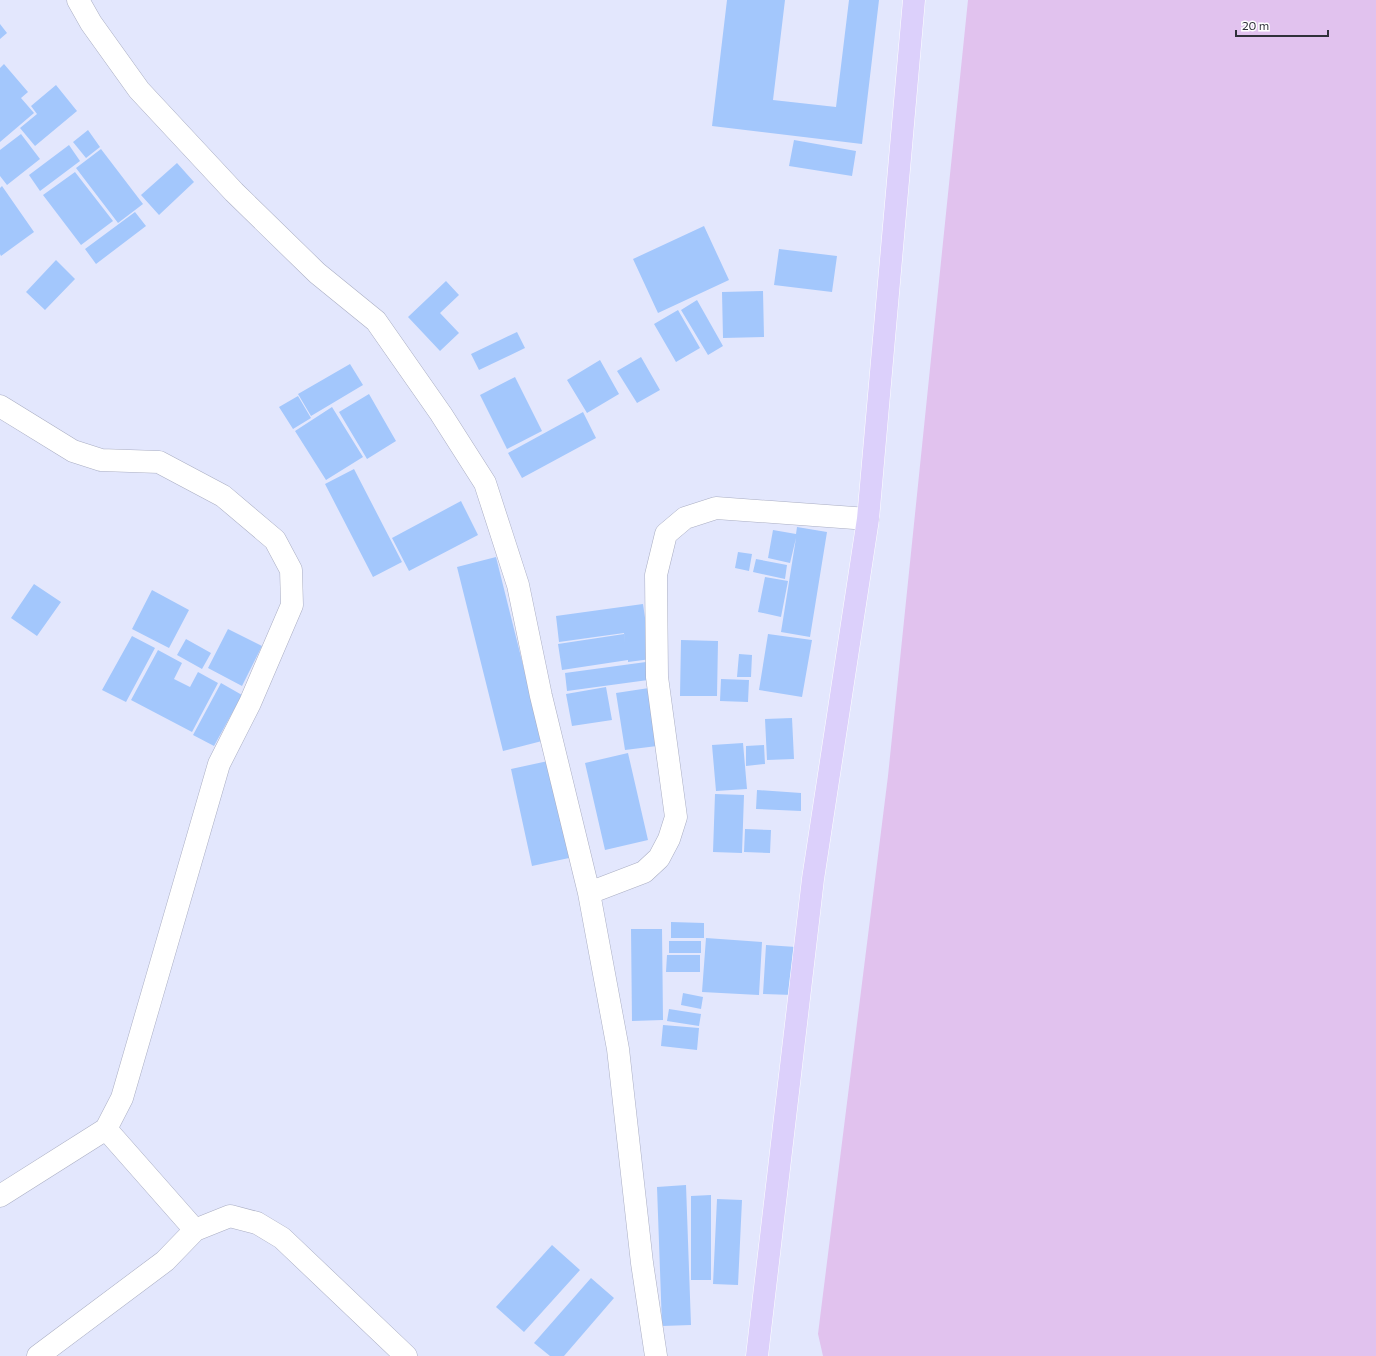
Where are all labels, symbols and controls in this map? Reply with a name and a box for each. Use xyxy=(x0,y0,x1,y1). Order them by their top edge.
scale bar xyxy=(1236,12,1328,38)
text: 20 m xyxy=(1242,18,1269,32)

